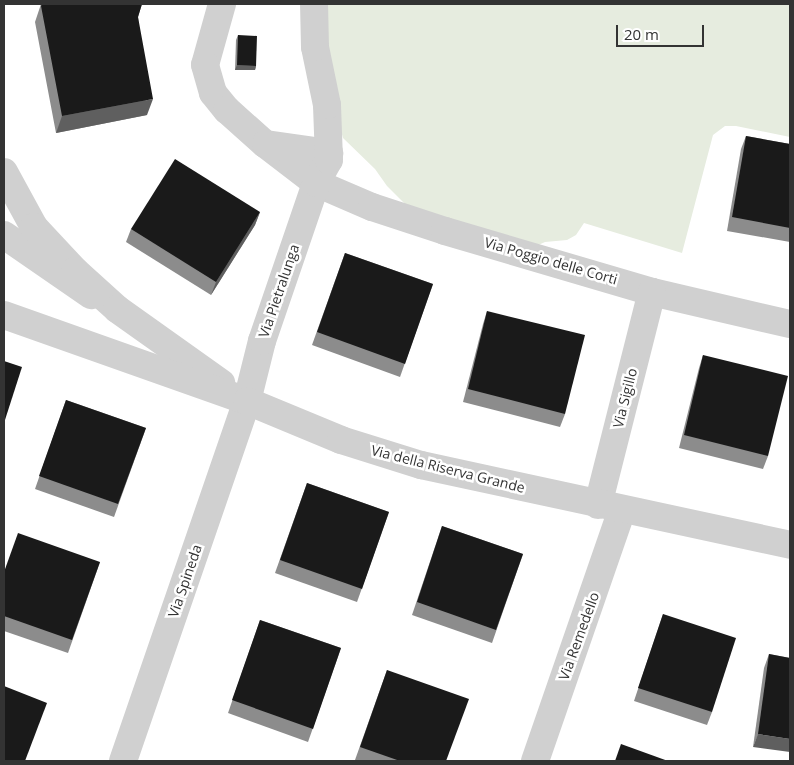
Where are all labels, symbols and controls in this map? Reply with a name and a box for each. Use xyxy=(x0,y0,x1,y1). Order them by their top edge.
scale bar xyxy=(619,15,706,47)
text: 20 m xyxy=(624,24,659,44)
street label: Via Poggio delle Corti xyxy=(483,234,619,288)
street label: Via Pietralunga xyxy=(255,242,303,340)
street label: Via Sigillo xyxy=(609,366,641,430)
street label: Via della Riserva Grande xyxy=(369,442,527,496)
street label: Via Spineda xyxy=(165,542,205,620)
street label: Via Remedello xyxy=(555,590,603,682)

